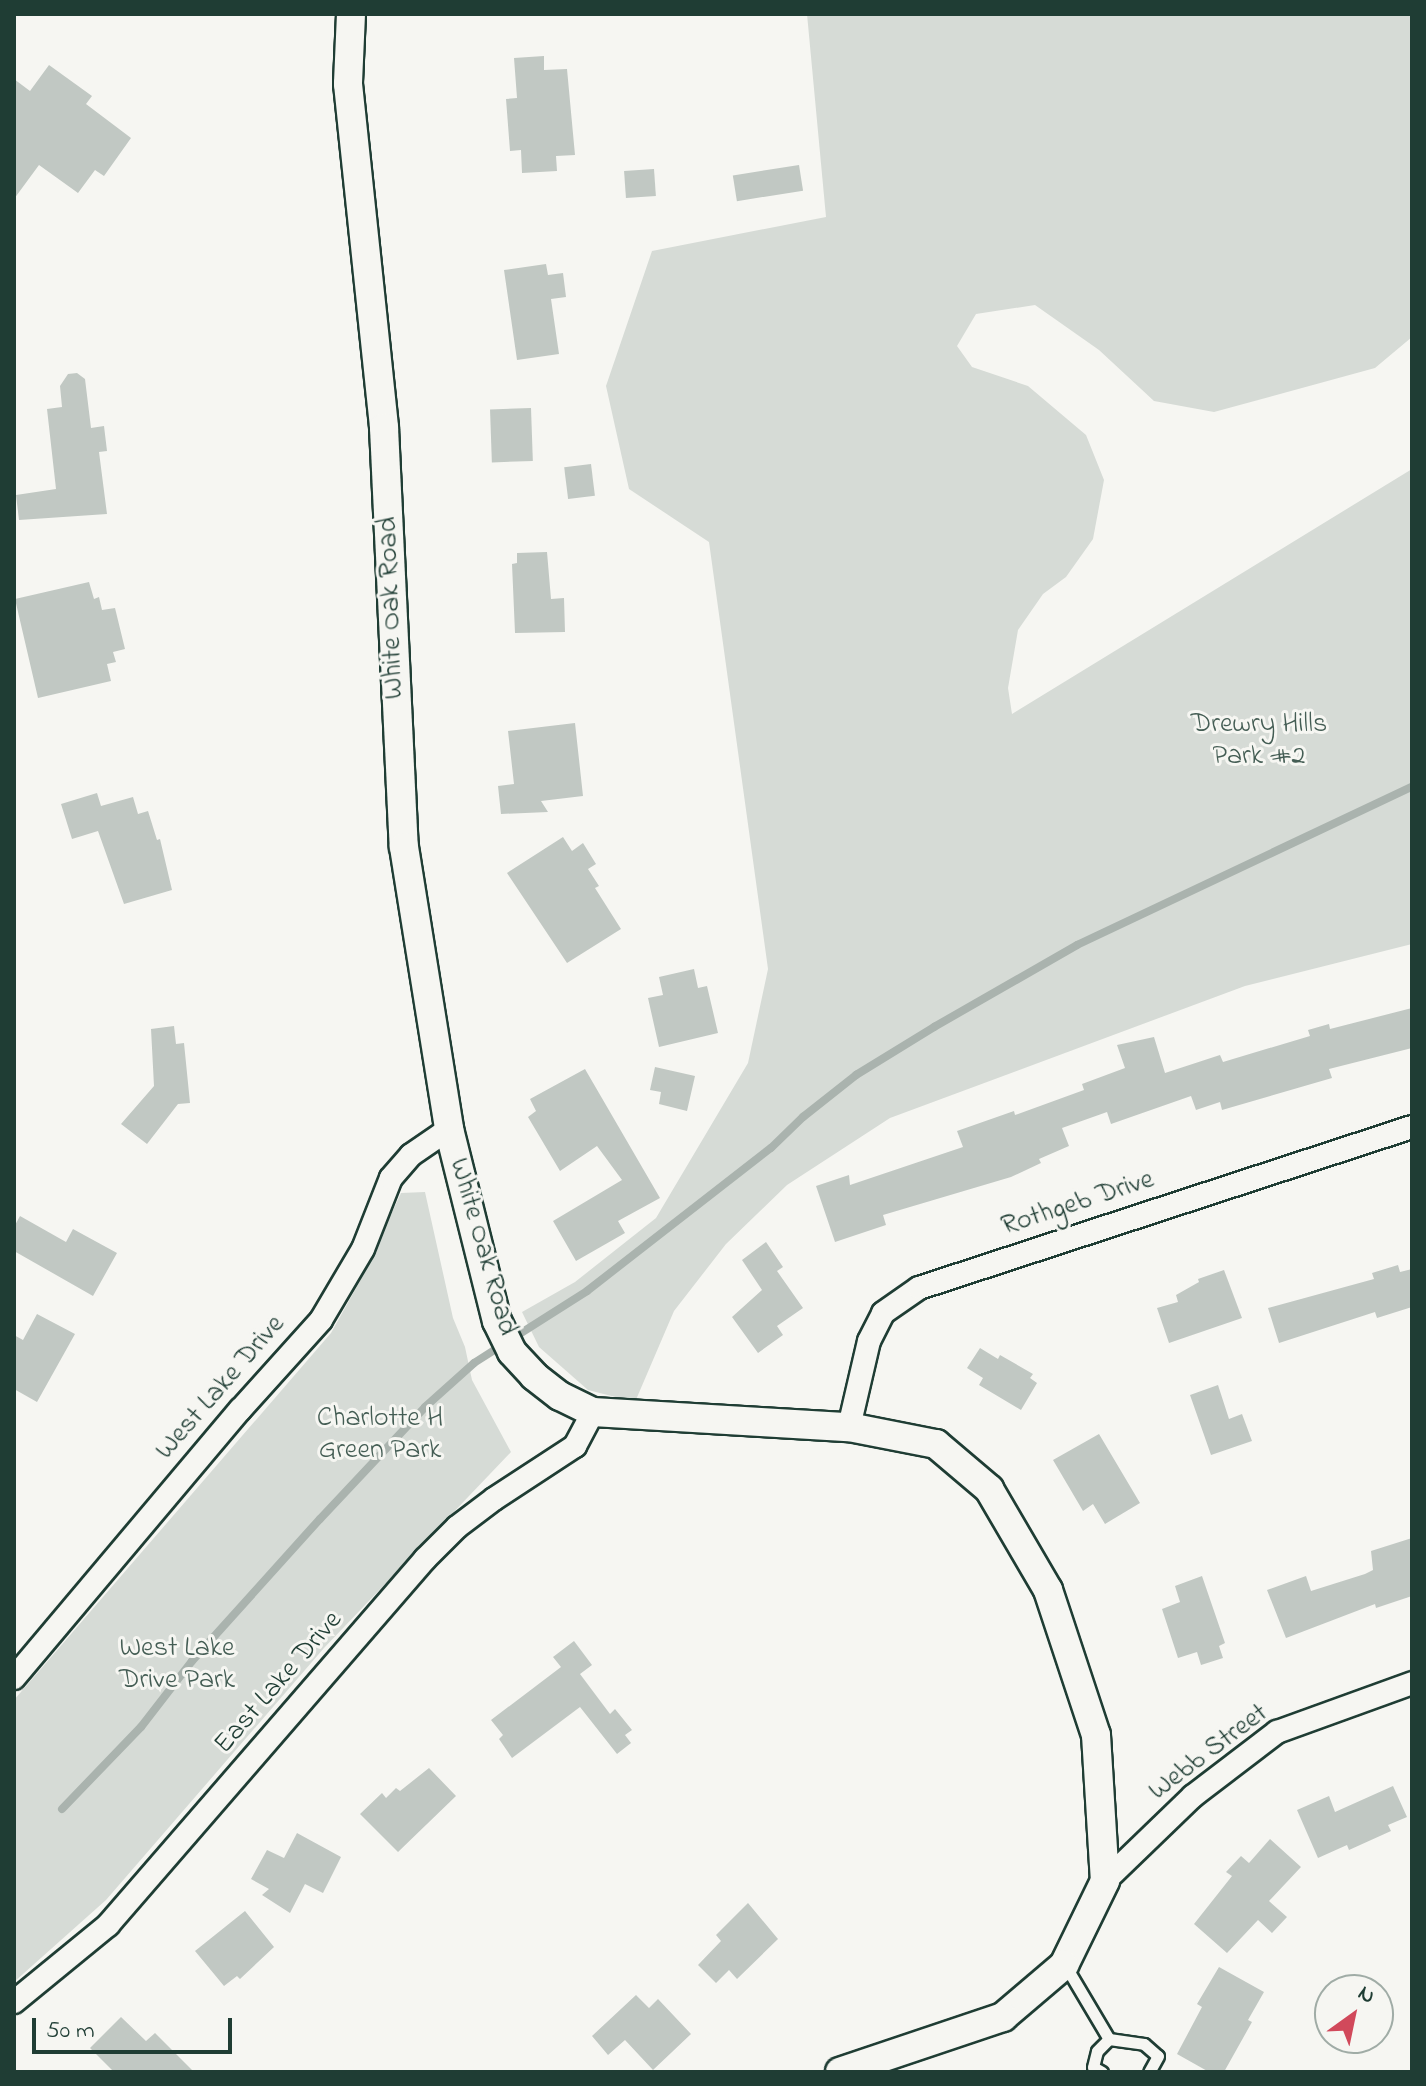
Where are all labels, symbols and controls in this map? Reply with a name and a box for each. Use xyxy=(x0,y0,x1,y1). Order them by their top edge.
street label: White Oak Road xyxy=(372,516,412,700)
park label: Drewry Hills Park #2 xyxy=(1191,708,1327,774)
street label: White Oak Road xyxy=(441,1155,523,1339)
street label: Rothgeb Drive xyxy=(998,1164,1158,1244)
street label: West Lake Drive xyxy=(149,1309,293,1467)
park label: Charlotte H Green Park xyxy=(317,1402,443,1468)
street label: East Lake Drive xyxy=(208,1605,350,1761)
park label: West Lake Drive Park xyxy=(119,1632,235,1698)
street label: Webb Street xyxy=(1143,1697,1275,1809)
north arrow xyxy=(1314,1974,1394,2054)
text: N xyxy=(1351,1978,1381,2013)
scale bar xyxy=(36,2002,236,2052)
text: 50 m xyxy=(46,2014,95,2049)

